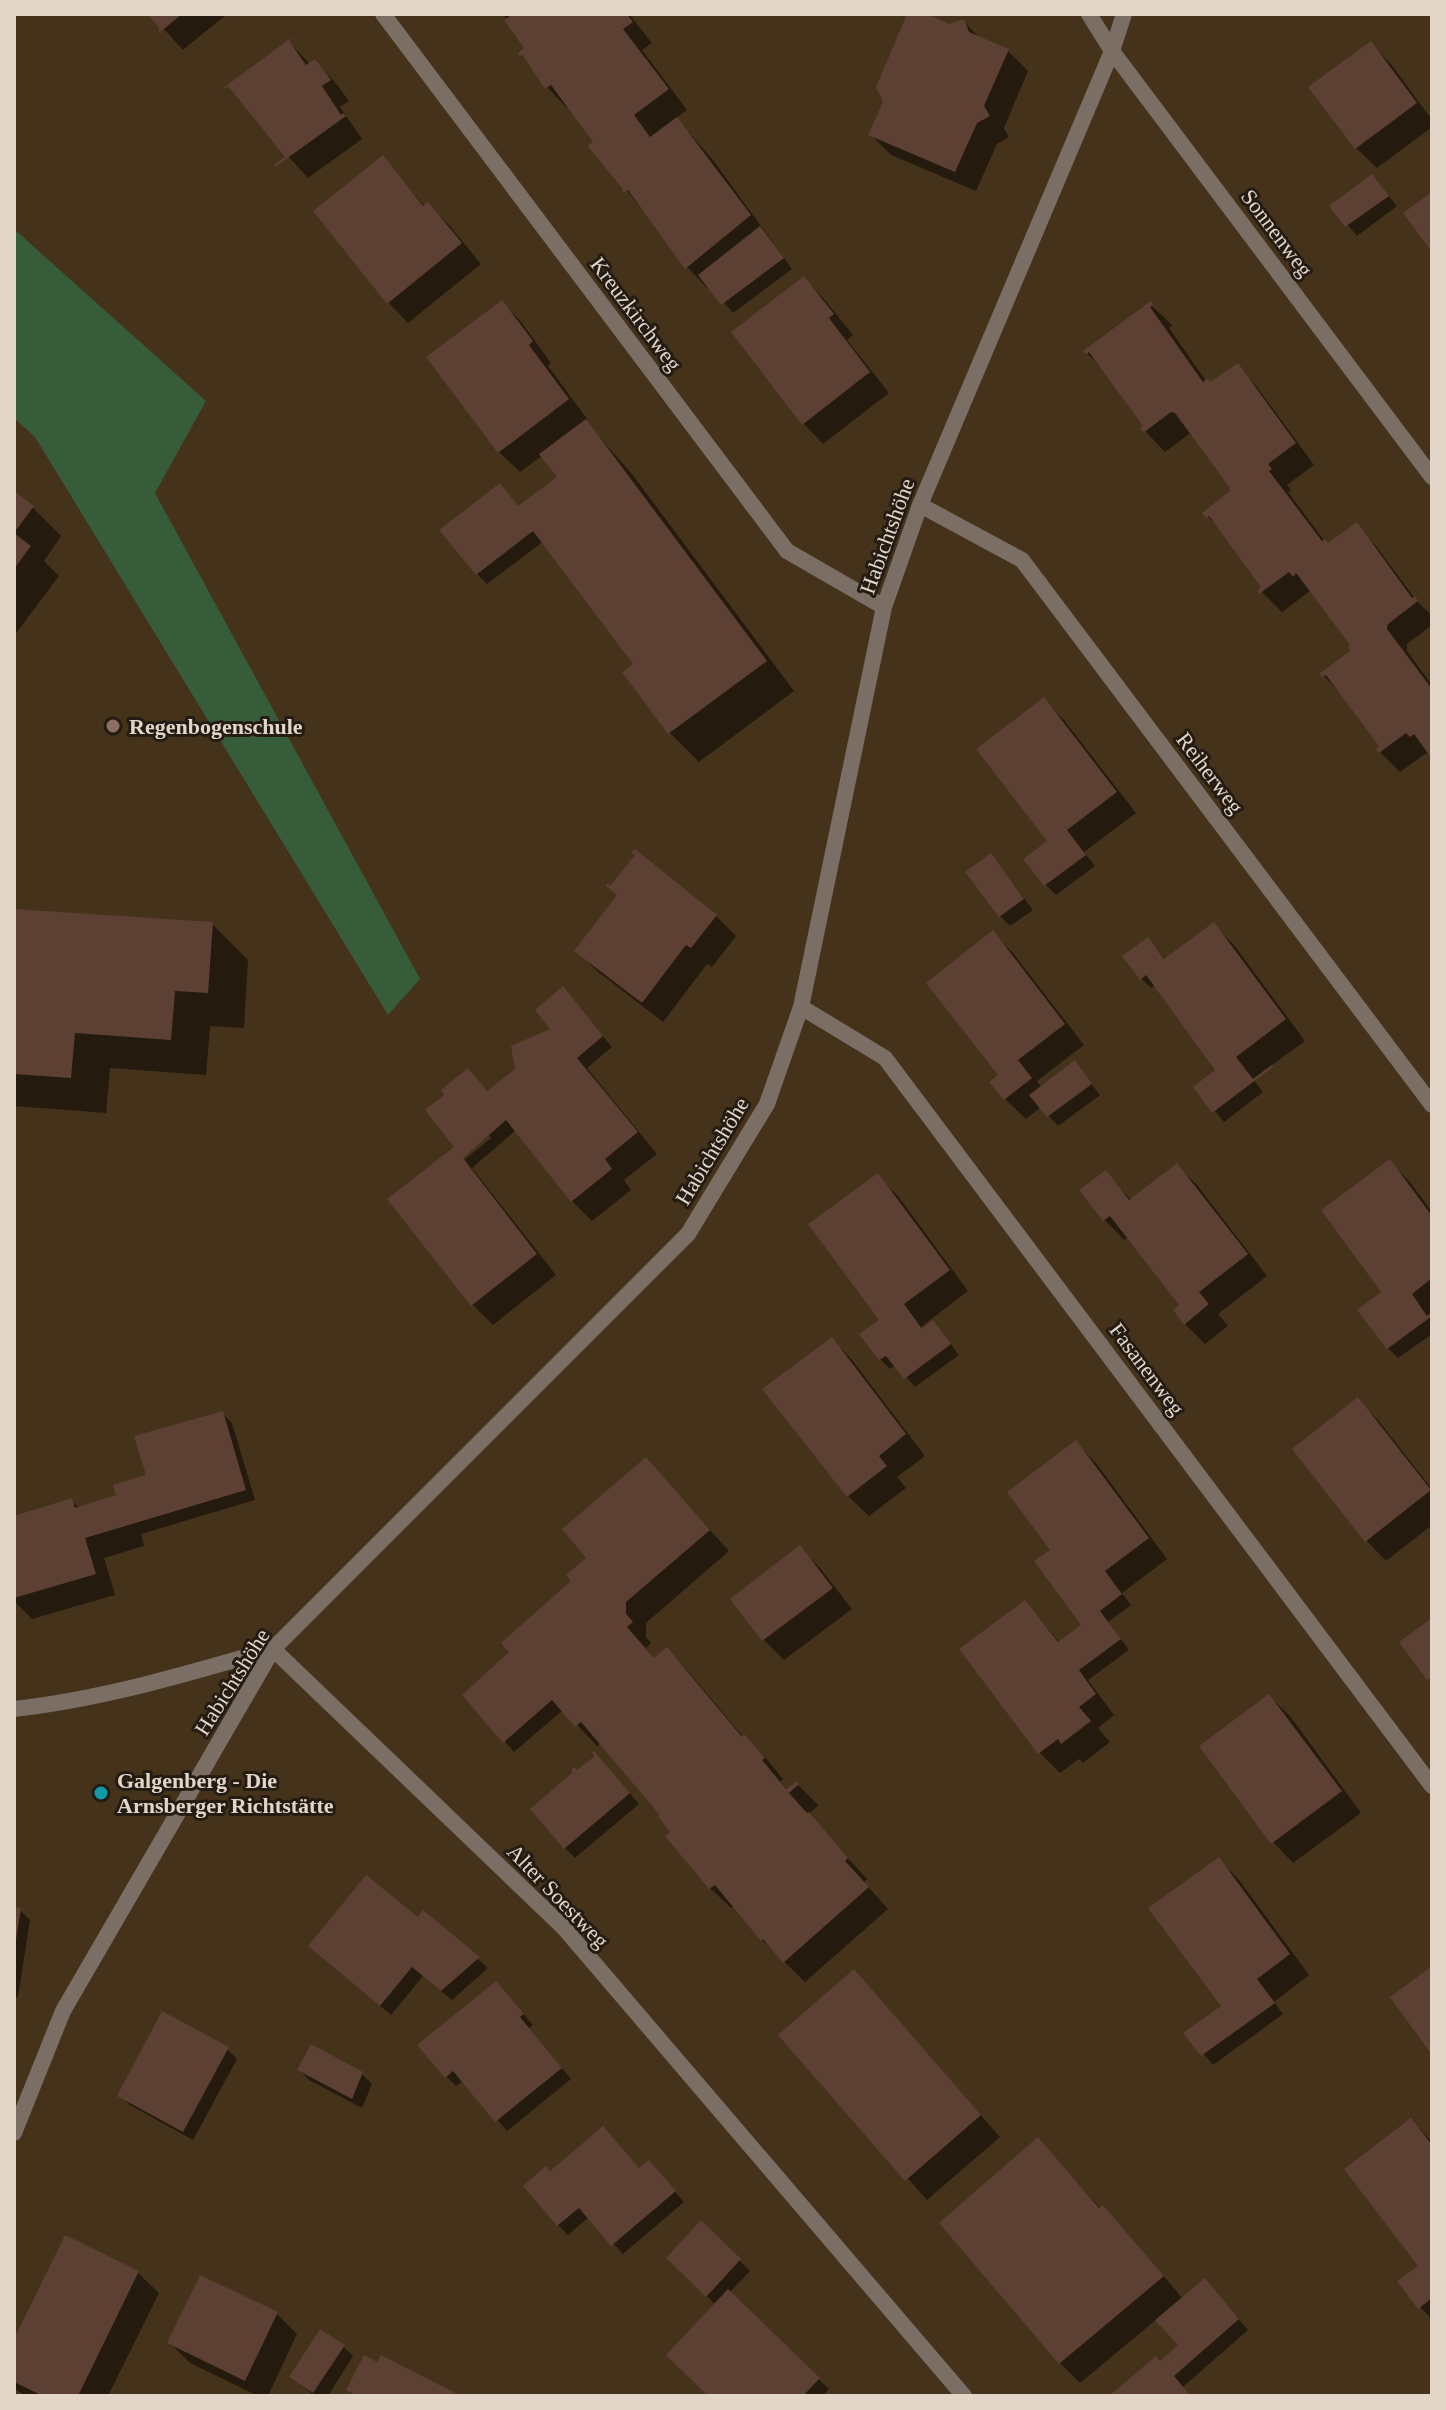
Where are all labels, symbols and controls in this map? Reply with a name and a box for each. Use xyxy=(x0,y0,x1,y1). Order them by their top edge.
street label: Sonnenweg xyxy=(1236,184,1318,282)
street label: Kreuzkirchweg xyxy=(585,252,687,376)
street label: Habichtshöhe xyxy=(855,475,919,597)
place label: Regenbogenschule xyxy=(129,714,303,739)
marker: Regenbogenschule xyxy=(104,717,122,735)
street label: Reiherweg xyxy=(1171,727,1249,819)
street label: Habichtshöhe xyxy=(670,1093,754,1209)
street label: Fasanenweg xyxy=(1104,1318,1190,1420)
street label: Habichtshöhe xyxy=(189,1624,275,1740)
place label: Galgenberg - Die Arnsberger Richtstätte xyxy=(117,1768,334,1818)
marker: Galgenberg - Die Arnsberger Richtstätte xyxy=(92,1784,110,1802)
street label: Alter Soestweg xyxy=(502,1839,614,1953)

